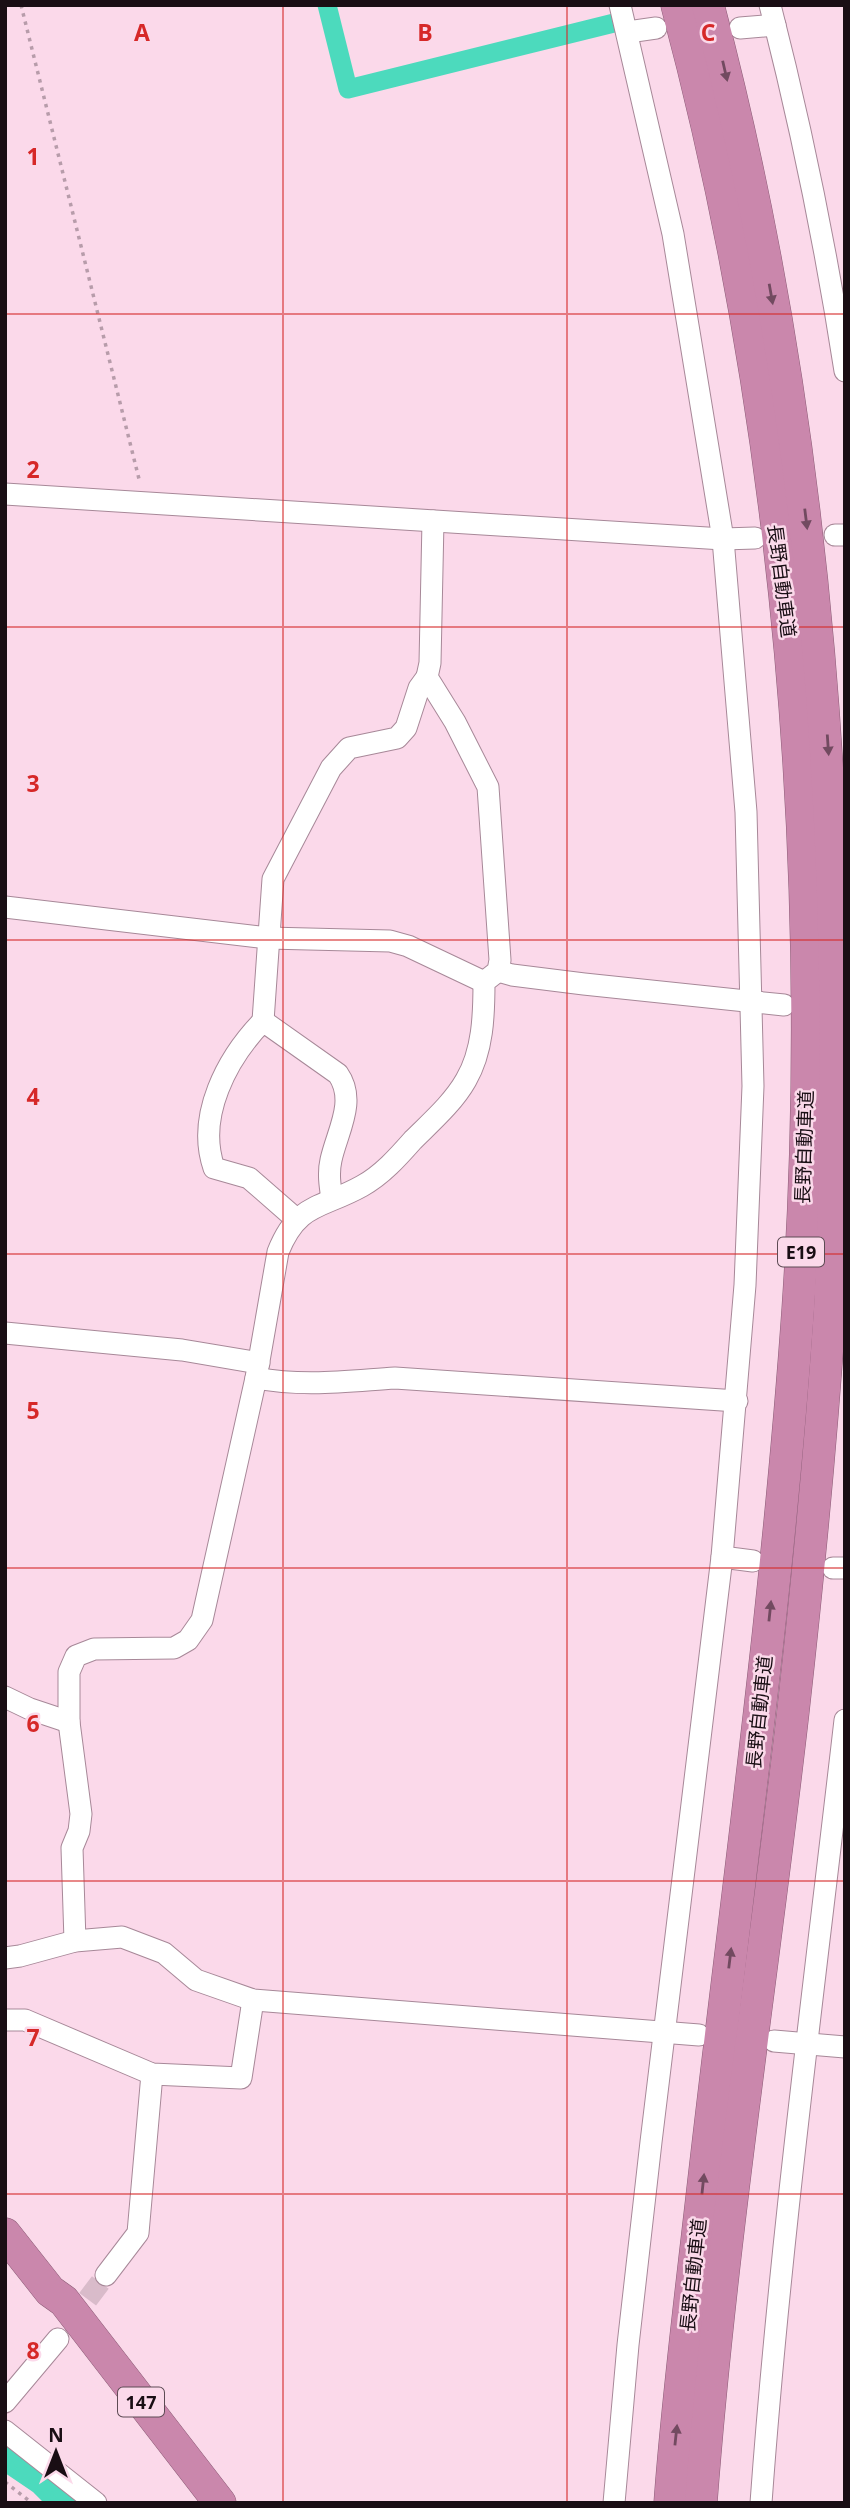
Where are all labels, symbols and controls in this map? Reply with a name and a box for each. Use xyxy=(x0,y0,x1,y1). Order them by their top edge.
text: A xyxy=(134,16,150,48)
text: B xyxy=(417,16,433,48)
text: C xyxy=(701,16,715,48)
one-way arrow xyxy=(720,60,731,82)
text: 1 xyxy=(26,140,40,172)
one-way arrow xyxy=(766,283,777,305)
text: 2 xyxy=(26,453,40,485)
one-way arrow xyxy=(801,508,812,530)
street label: 長野自動車道 xyxy=(762,523,802,639)
one-way arrow xyxy=(823,734,834,756)
text: 3 xyxy=(26,767,40,799)
text: 4 xyxy=(26,1080,40,1112)
street label: 長野自動車道 xyxy=(789,1090,819,1204)
road number: E19 xyxy=(778,1238,824,1266)
text: 5 xyxy=(26,1394,40,1426)
one-way arrow xyxy=(765,1599,776,1621)
street label: 長野自動車道 xyxy=(740,1654,778,1770)
text: 6 xyxy=(26,1707,40,1739)
one-way arrow xyxy=(725,1947,736,1969)
text: 7 xyxy=(26,2021,40,2053)
one-way arrow xyxy=(698,2173,709,2195)
street label: 長野自動車道 xyxy=(674,2217,712,2333)
text: 8 xyxy=(26,2334,40,2366)
road number: 147 xyxy=(118,2388,164,2416)
north arrow xyxy=(21,2417,91,2487)
text: N xyxy=(48,2422,64,2448)
one-way arrow xyxy=(671,2424,682,2446)

